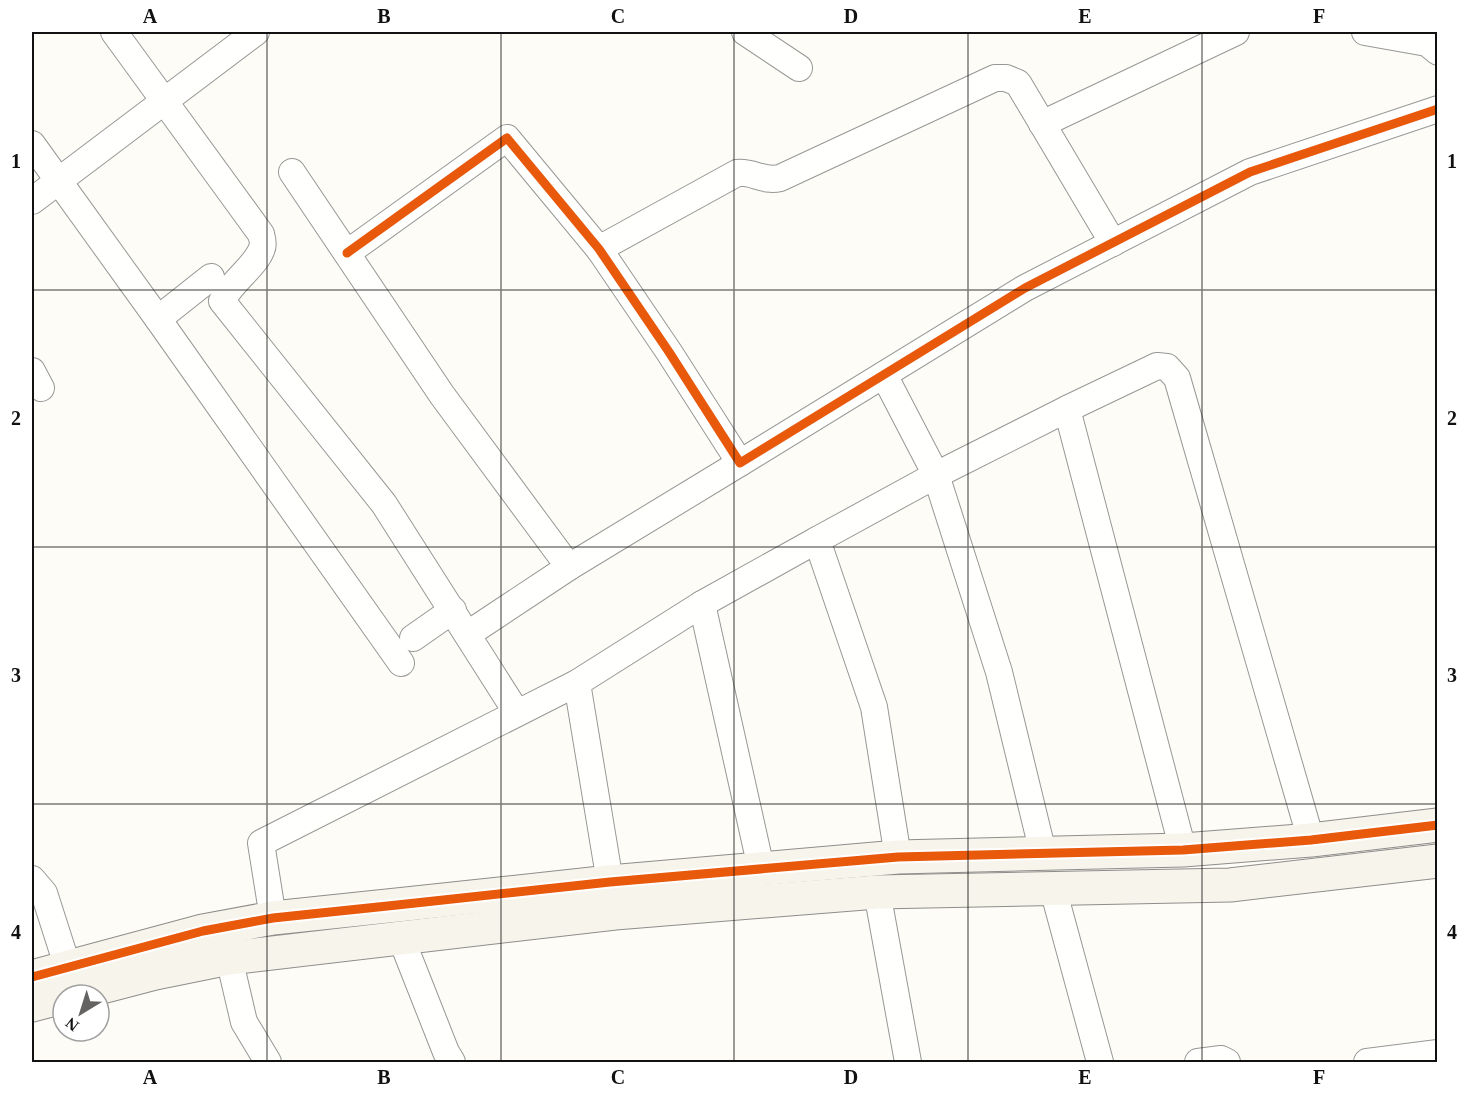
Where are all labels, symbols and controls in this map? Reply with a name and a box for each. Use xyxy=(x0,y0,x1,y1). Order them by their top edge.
text: A xyxy=(143,5,158,27)
text: B xyxy=(377,5,391,27)
text: C xyxy=(611,5,625,27)
text: D xyxy=(844,5,858,27)
text: E xyxy=(1078,5,1092,27)
text: F xyxy=(1313,5,1325,27)
text: 1 xyxy=(11,150,21,172)
text: 1 xyxy=(1447,150,1457,172)
text: 2 xyxy=(11,407,21,429)
text: 2 xyxy=(1447,407,1457,429)
text: 3 xyxy=(11,664,21,686)
text: 3 xyxy=(1447,664,1457,686)
text: 4 xyxy=(11,921,21,943)
text: 4 xyxy=(1447,921,1457,943)
north arrow xyxy=(51,983,111,1043)
text: N xyxy=(62,1014,82,1035)
text: A xyxy=(143,1066,158,1088)
text: B xyxy=(377,1066,391,1088)
text: C xyxy=(611,1066,625,1088)
text: D xyxy=(844,1066,858,1088)
text: E xyxy=(1078,1066,1092,1088)
text: F xyxy=(1313,1066,1325,1088)

